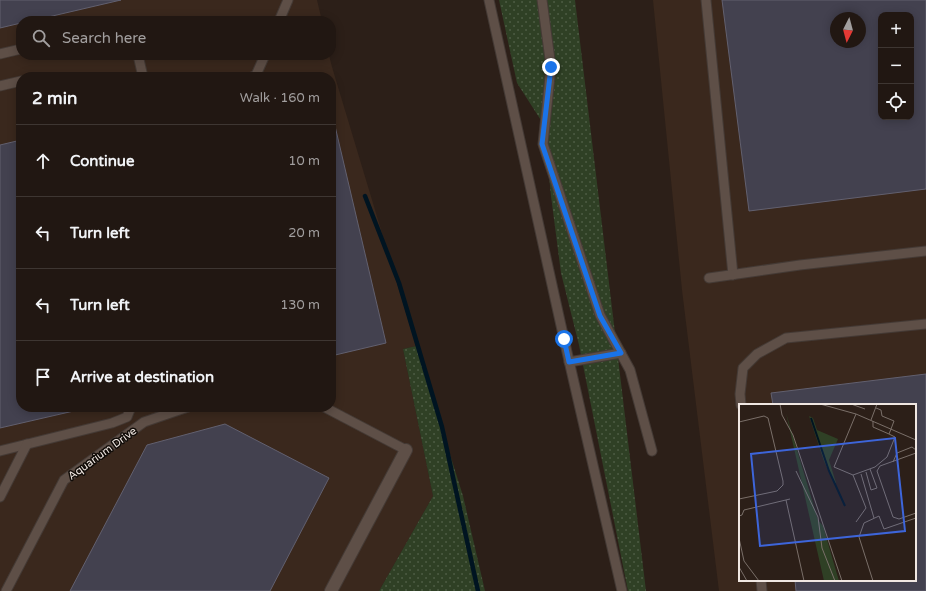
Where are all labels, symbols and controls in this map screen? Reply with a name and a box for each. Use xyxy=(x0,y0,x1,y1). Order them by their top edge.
north arrow xyxy=(830,12,866,48)
map controls xyxy=(878,12,914,120)
button: + xyxy=(878,12,914,48)
search box xyxy=(16,16,336,60)
icon: search xyxy=(30,27,52,49)
text: Search here xyxy=(62,29,146,47)
button: − xyxy=(878,48,914,84)
route end xyxy=(542,58,560,76)
button: locate xyxy=(878,84,914,120)
text: 2 min xyxy=(32,88,77,109)
text: Walk · 160 m xyxy=(240,90,320,106)
icon: ahead xyxy=(32,150,54,172)
text: Continue xyxy=(70,152,134,170)
text: 10 m xyxy=(288,153,320,169)
icon: left xyxy=(32,222,54,244)
text: Turn left xyxy=(70,224,130,242)
text: 20 m xyxy=(288,225,320,241)
icon: left xyxy=(32,294,54,316)
text: Turn left xyxy=(70,296,130,314)
text: 130 m xyxy=(280,297,320,313)
route start xyxy=(555,330,573,348)
icon: arrive xyxy=(32,366,54,388)
text: Arrive at destination xyxy=(70,368,214,386)
inset map xyxy=(739,404,916,581)
street label: Aquarium Drive xyxy=(65,424,139,483)

